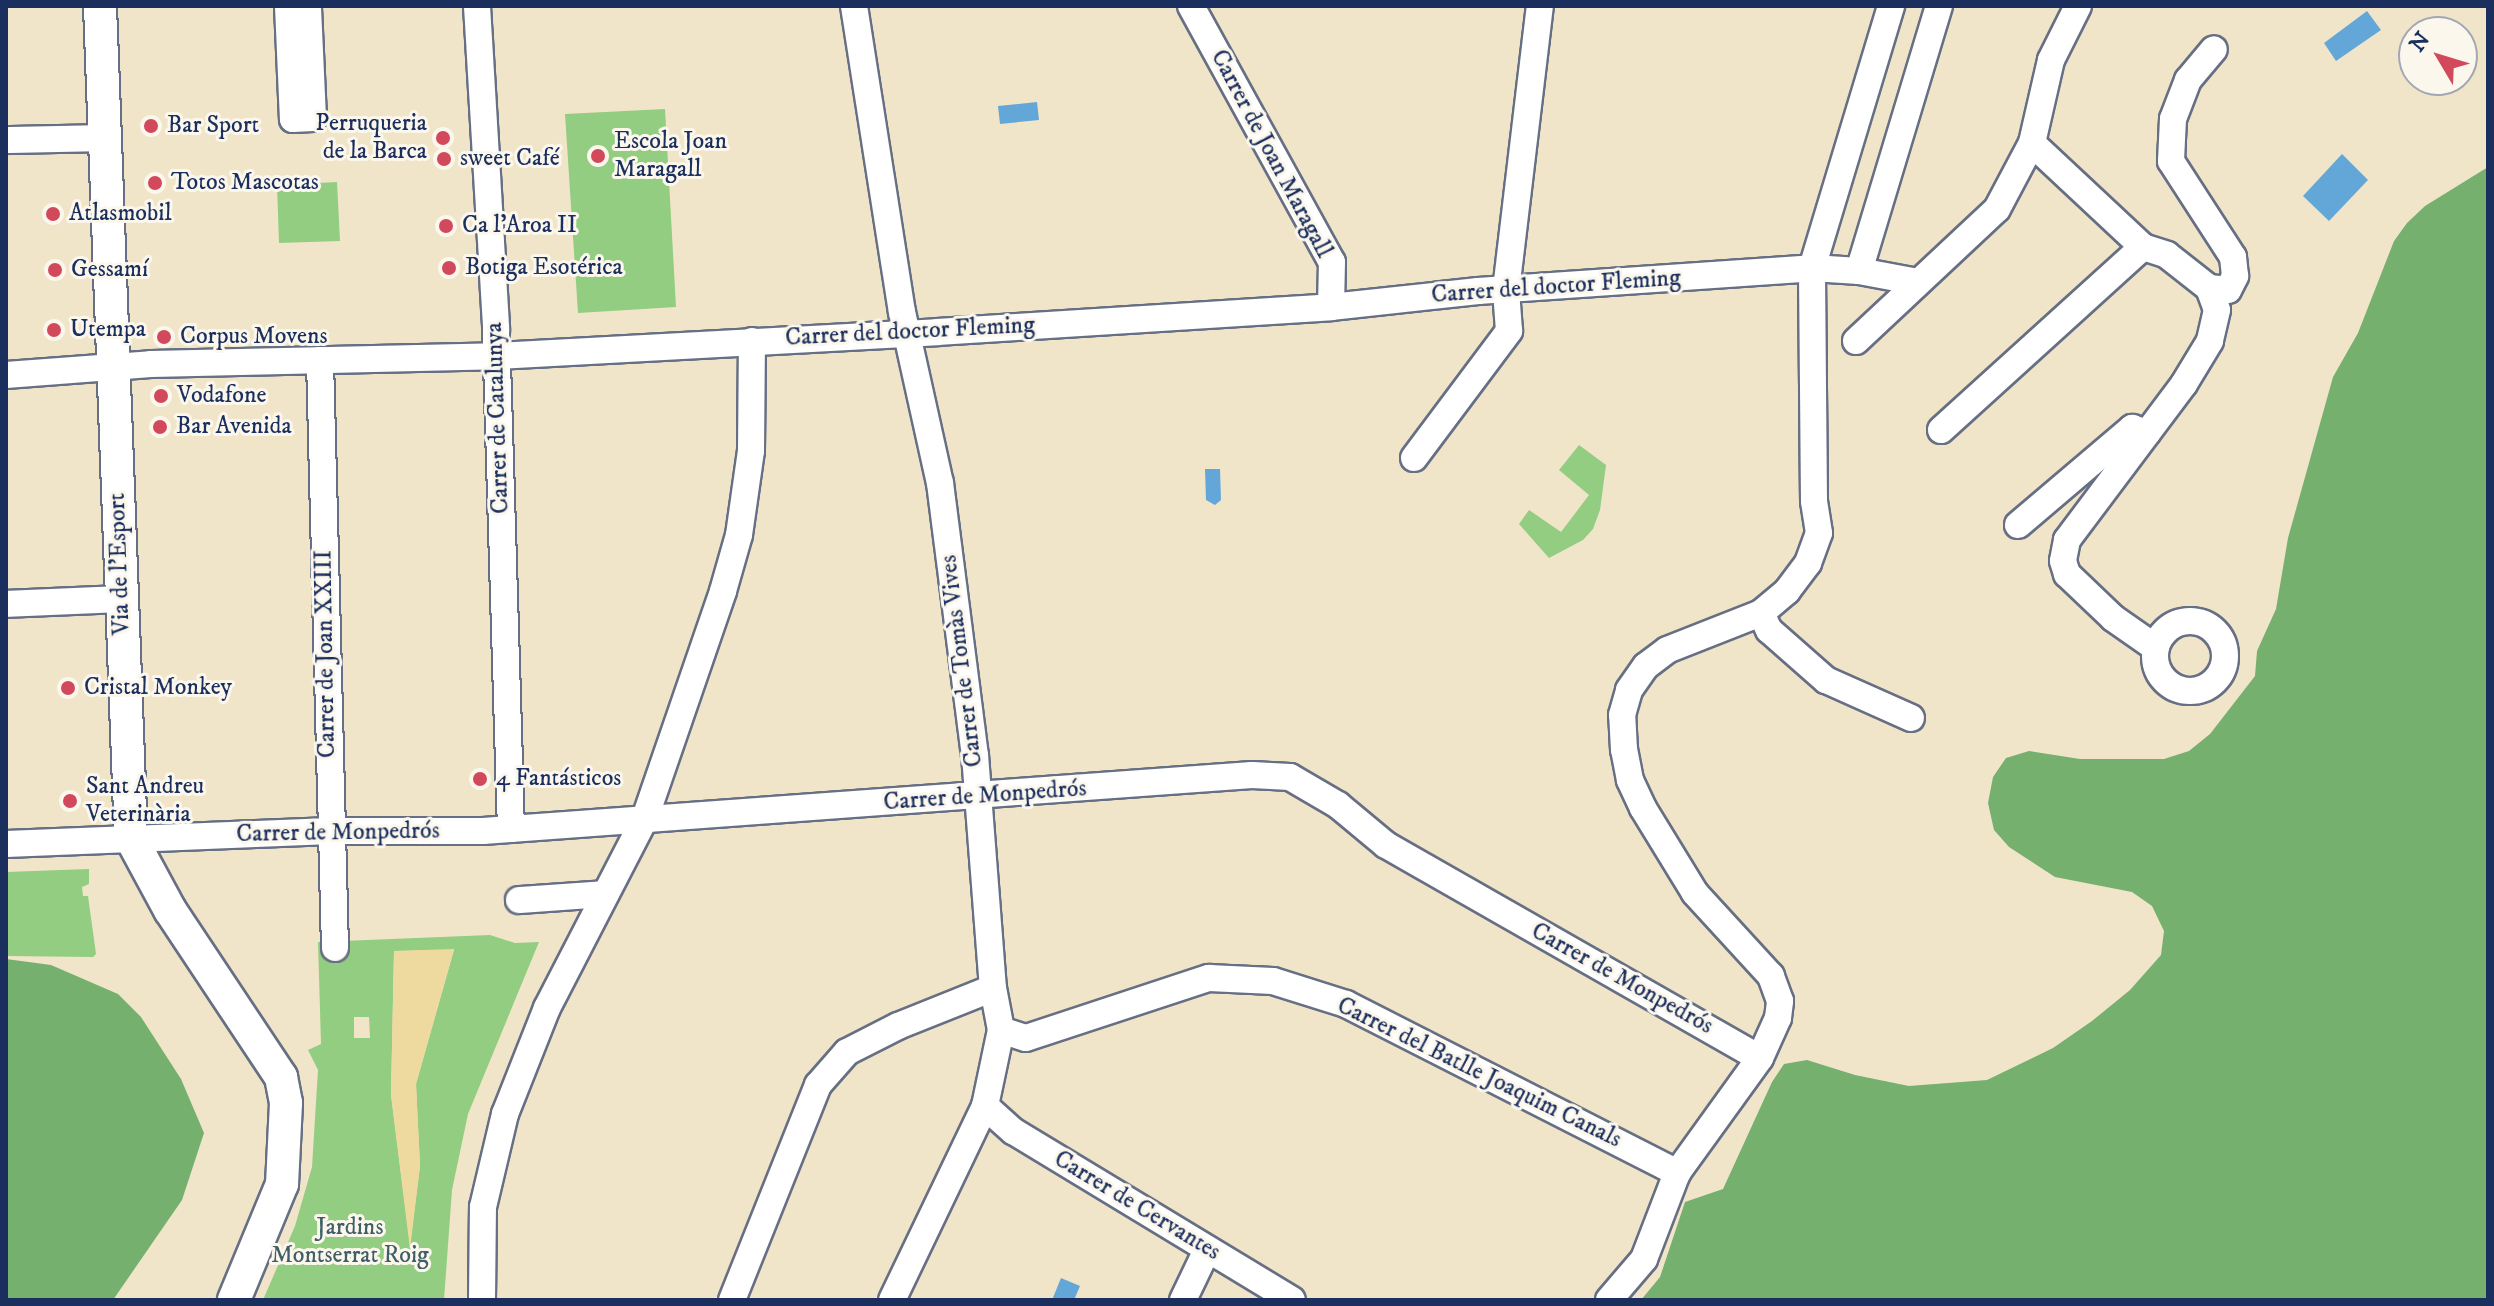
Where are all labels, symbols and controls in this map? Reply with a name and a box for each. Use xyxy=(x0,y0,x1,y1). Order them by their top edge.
north arrow xyxy=(2398,16,2478,96)
text: N xyxy=(2404,27,2436,58)
street label: Carrer de Joan Maragall xyxy=(1204,45,1338,263)
place label: Perruqueria de la Barca xyxy=(315,110,427,166)
place label: Bar Sport xyxy=(167,112,259,140)
marker: Bar Sport xyxy=(142,117,160,135)
place label: Escola Joan Maragall xyxy=(614,128,727,184)
marker: Perruqueria de la Barca xyxy=(434,129,452,147)
place label: sweet Café xyxy=(460,145,560,173)
marker: Escola Joan Maragall xyxy=(589,147,607,165)
marker: sweet Café xyxy=(435,150,453,168)
place label: Totos Mascotas xyxy=(171,169,319,197)
marker: Totos Mascotas xyxy=(146,174,164,192)
place label: Atlasmobil xyxy=(69,200,172,228)
marker: Atlasmobil xyxy=(44,205,62,223)
place label: Ca l'Aroa II xyxy=(462,212,577,240)
marker: Ca l'Aroa II xyxy=(437,217,455,235)
place label: Botiga Esotérica xyxy=(465,254,623,282)
place label: Gessamí xyxy=(71,256,148,284)
marker: Botiga Esotérica xyxy=(440,259,458,277)
marker: Gessamí xyxy=(46,261,64,279)
street label: Carrer del doctor Fleming xyxy=(1430,264,1682,310)
street label: Carrer del doctor Fleming xyxy=(784,311,1036,353)
place label: Utempa xyxy=(70,316,146,344)
marker: Utempa xyxy=(45,321,63,339)
street label: Carrer de Catalunya xyxy=(480,322,516,514)
place label: Corpus Movens xyxy=(180,323,328,351)
marker: Corpus Movens xyxy=(155,328,173,346)
place label: Vodafone xyxy=(177,382,266,410)
marker: Vodafone xyxy=(152,387,170,405)
place label: Bar Avenida xyxy=(176,413,292,441)
marker: Bar Avenida xyxy=(151,418,169,436)
street label: Via de l'Esport xyxy=(103,492,137,636)
street label: Carrer de Joan XXIII xyxy=(310,550,342,758)
street label: Carrer de Tomàs Vives xyxy=(935,553,989,769)
place label: Cristal Monkey xyxy=(84,674,232,702)
marker: Cristal Monkey xyxy=(59,679,77,697)
place label: 4 Fantásticos xyxy=(496,765,621,793)
marker: 4 Fantásticos xyxy=(471,770,489,788)
place label: Sant Andreu Veterinària xyxy=(86,773,204,829)
street label: Carrer de Monpedrós xyxy=(883,775,1087,817)
marker: Sant Andreu Veterinària xyxy=(61,792,79,810)
street label: Carrer de Monpedrós xyxy=(236,817,440,849)
street label: Carrer de Monpedrós xyxy=(1526,917,1718,1041)
street label: Carrer del Batlle Joaquim Canals xyxy=(1332,992,1626,1154)
street label: Carrer de Cervantes xyxy=(1049,1145,1225,1267)
park label: Jardins Montserrat Roig xyxy=(271,1214,429,1270)

